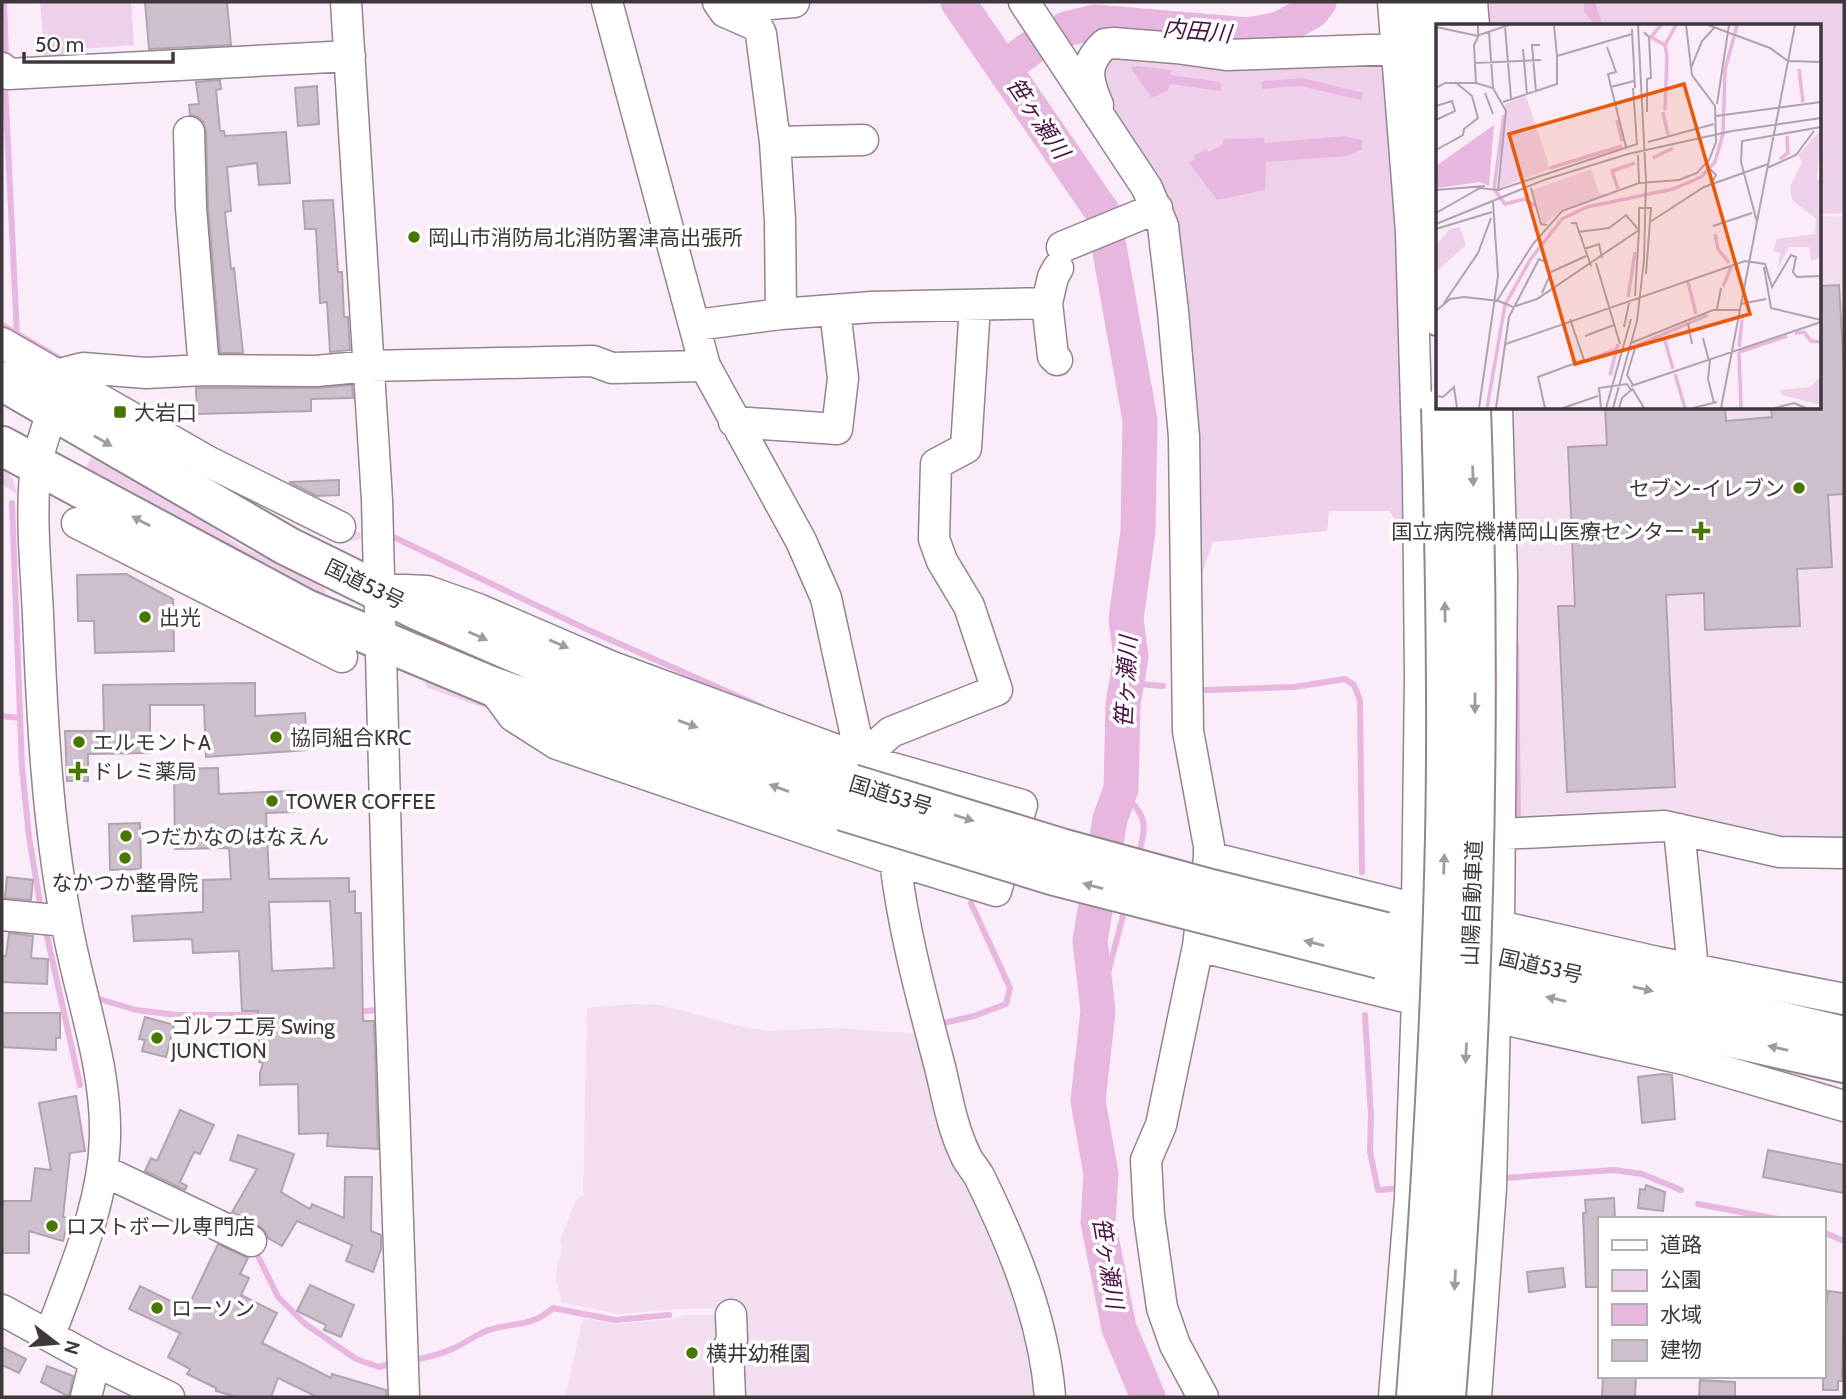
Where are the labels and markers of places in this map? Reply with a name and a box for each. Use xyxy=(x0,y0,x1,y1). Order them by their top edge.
place label: 岡山市消防局北消防署津高出張所 xyxy=(428,225,743,250)
marker: 岡山市消防局北消防署津高出張所 xyxy=(406,229,422,245)
place label: 大岩口 xyxy=(134,400,197,425)
marker: 大岩口 xyxy=(112,404,128,420)
place label: セブン-イレブン xyxy=(1629,476,1785,501)
marker: セブン-イレブン xyxy=(1791,480,1807,496)
place label: 国立病院機構岡山医療センター xyxy=(1391,519,1685,544)
marker: 国立病院機構岡山医療センター xyxy=(1691,521,1711,541)
place label: 出光 xyxy=(159,605,201,630)
marker: 出光 xyxy=(137,609,153,625)
place label: 協同組合KRC xyxy=(290,725,412,750)
marker: 協同組合KRC xyxy=(268,729,284,745)
place label: エルモントA xyxy=(93,730,211,755)
marker: エルモントA xyxy=(71,734,87,750)
place label: ドレミ薬局 xyxy=(92,759,197,784)
marker: ドレミ薬局 xyxy=(70,763,86,779)
place label: TOWER COFFEE xyxy=(286,789,436,814)
marker: TOWER COFFEE xyxy=(264,793,280,809)
place label: つだかなのはなえん xyxy=(140,824,329,849)
marker: つだかなのはなえん xyxy=(118,828,134,844)
marker: なかつか整骨院 xyxy=(117,850,133,866)
place label: なかつか整骨院 xyxy=(52,870,199,895)
place label: ゴルフ工房 Swing JUNCTION xyxy=(170,1014,335,1063)
marker: ゴルフ工房 Swing JUNCTION xyxy=(149,1030,165,1046)
place label: ロストボール専門店 xyxy=(66,1214,255,1239)
marker: ロストボール専門店 xyxy=(44,1218,60,1234)
place label: ローソン xyxy=(171,1296,255,1321)
marker: ローソン xyxy=(149,1300,165,1316)
place label: 横井幼稚園 xyxy=(706,1341,811,1366)
marker: 横井幼稚園 xyxy=(684,1345,700,1361)

